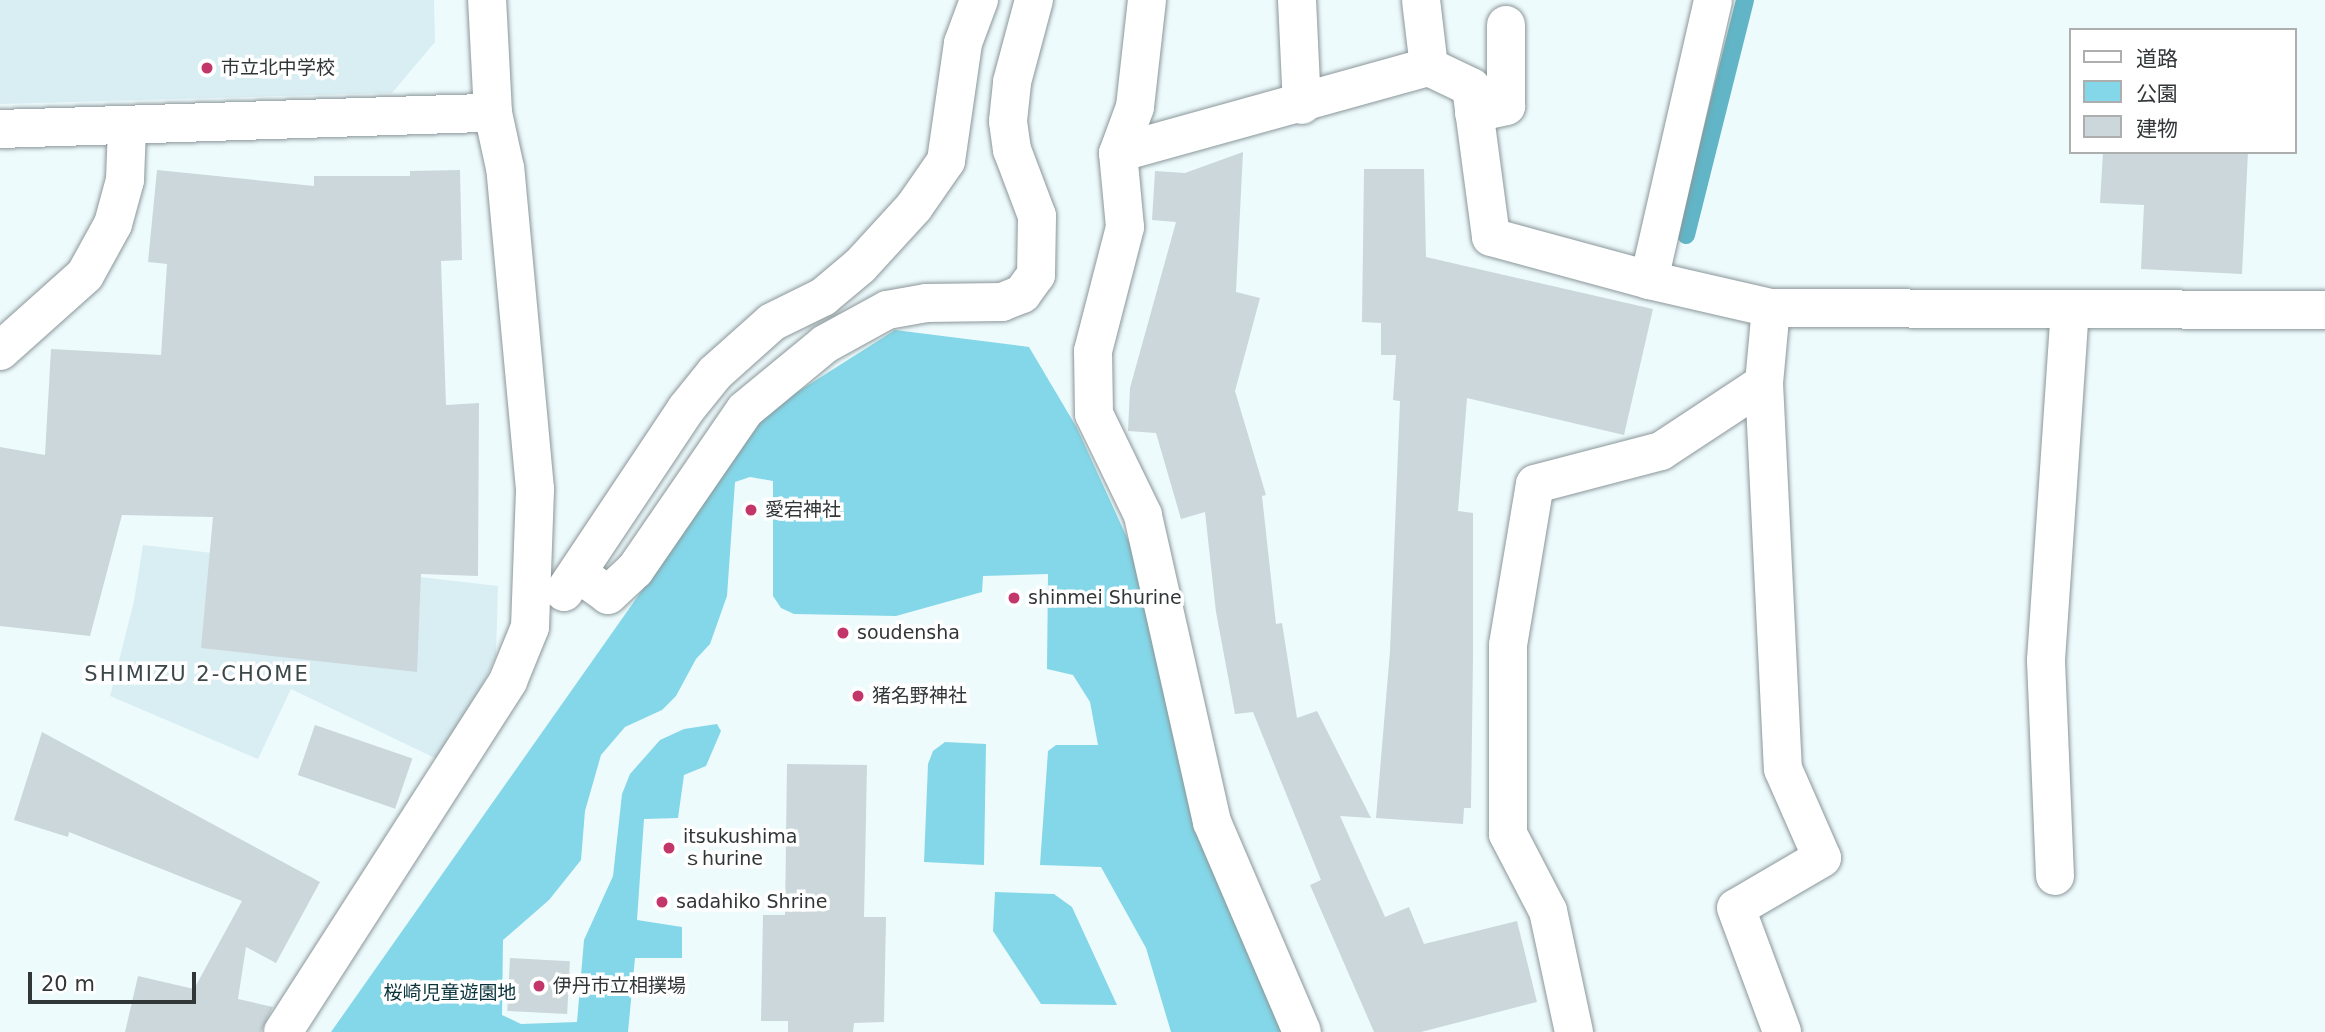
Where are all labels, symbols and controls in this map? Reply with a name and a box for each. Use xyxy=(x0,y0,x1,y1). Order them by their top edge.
legend xyxy=(2070,28,2297,154)
text: 道路 xyxy=(2136,47,2178,71)
place label: 市立北中学校 xyxy=(221,57,335,79)
marker: 市立北中学校 xyxy=(199,60,215,76)
text: 公園 xyxy=(2136,82,2178,106)
text: 建物 xyxy=(2136,117,2178,141)
place label: 愛宕神社 xyxy=(765,499,841,521)
marker: 愛宕神社 xyxy=(743,502,759,518)
place label: shinmei Shurine xyxy=(1028,587,1182,609)
marker: shinmei Shurine xyxy=(1006,590,1022,606)
place label: soudensha xyxy=(857,622,960,644)
marker: soudensha xyxy=(835,625,851,641)
district label: SHIMIZU 2-CHOME xyxy=(86,661,308,687)
place label: 猪名野神社 xyxy=(872,685,967,707)
marker: 猪名野神社 xyxy=(850,688,866,704)
place label: itsukushima ｓhurine xyxy=(683,826,798,870)
marker: itsukushima ｓhurine xyxy=(661,840,677,856)
place label: sadahiko Shrine xyxy=(676,891,827,913)
marker: sadahiko Shrine xyxy=(654,894,670,910)
scale bar xyxy=(32,958,200,1002)
text: 20 m xyxy=(41,972,95,996)
place label: 伊丹市立相撲場 xyxy=(553,975,686,997)
marker: 伊丹市立相撲場 xyxy=(531,978,547,994)
park label: 桜崎児童遊園地 xyxy=(384,982,516,1004)

